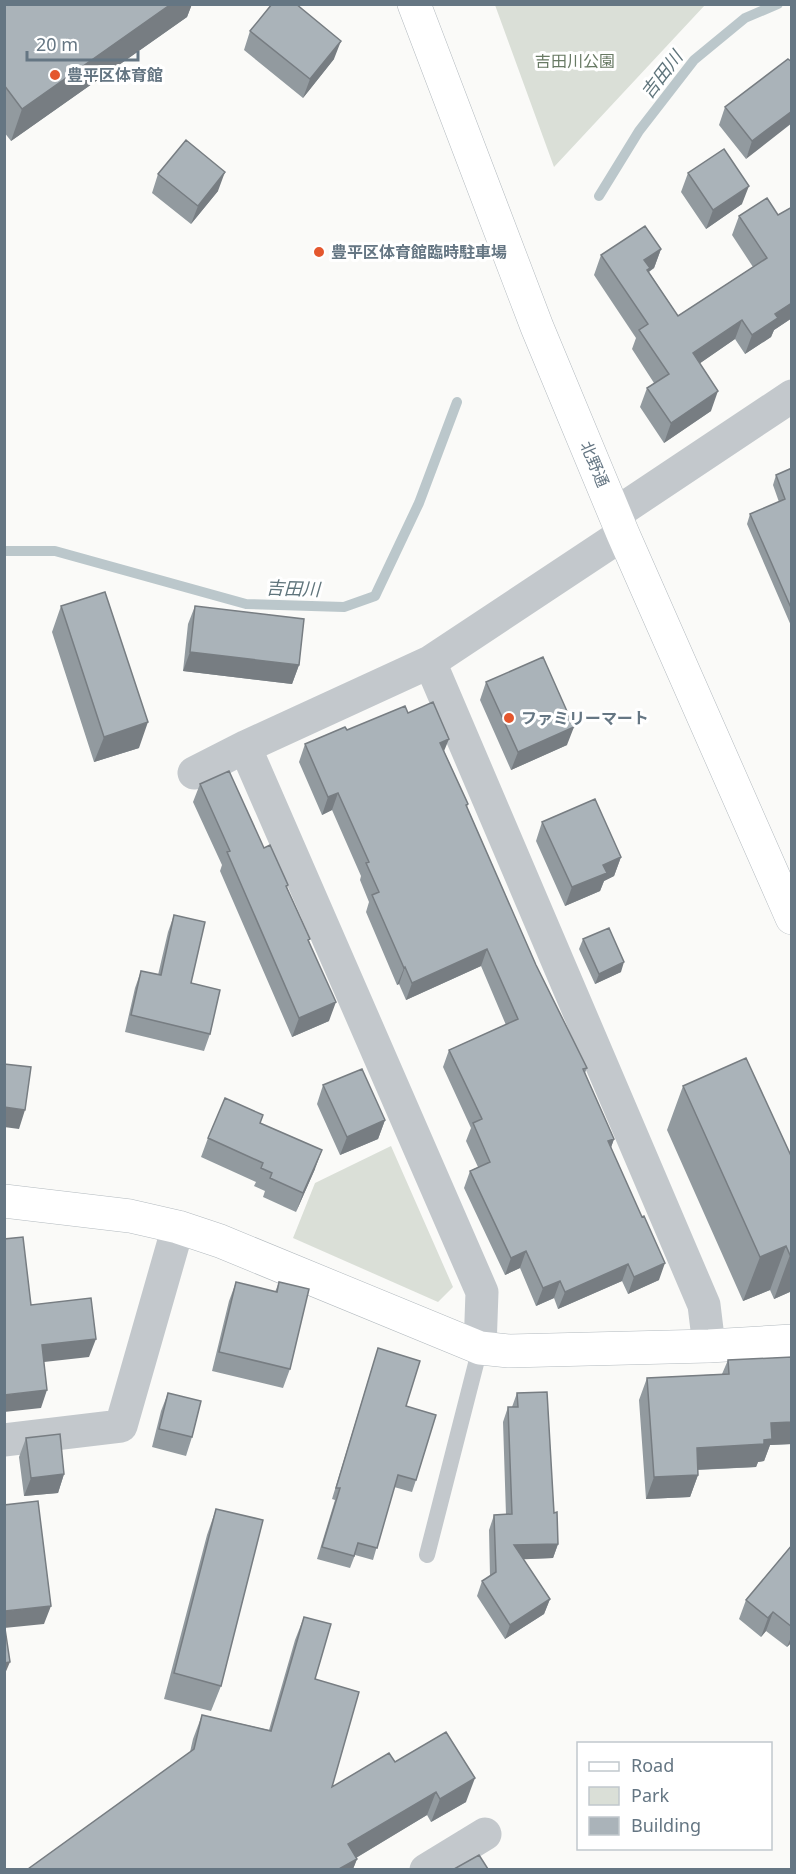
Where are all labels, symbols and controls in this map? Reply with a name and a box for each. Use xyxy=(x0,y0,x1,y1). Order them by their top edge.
scale bar xyxy=(27,24,138,62)
text: 20 m xyxy=(36,32,78,56)
water label: 吉田川 xyxy=(635,44,689,103)
park label: 吉田川公園 xyxy=(535,50,615,72)
place label: 豊平区体育館 xyxy=(67,64,163,86)
marker: 豊平区体育館 xyxy=(48,68,62,82)
place label: 豊平区体育館臨時駐車場 xyxy=(331,241,507,263)
marker: 豊平区体育館臨時駐車場 xyxy=(312,245,326,259)
street label: 北野通 xyxy=(575,438,615,490)
water label: 吉田川 xyxy=(266,575,322,601)
place label: ファミリーマート xyxy=(521,707,649,729)
marker: ファミリーマート xyxy=(502,711,516,725)
legend xyxy=(577,1742,772,1850)
text: Road xyxy=(631,1753,674,1777)
text: Park xyxy=(631,1783,669,1807)
text: Building xyxy=(631,1813,701,1837)

